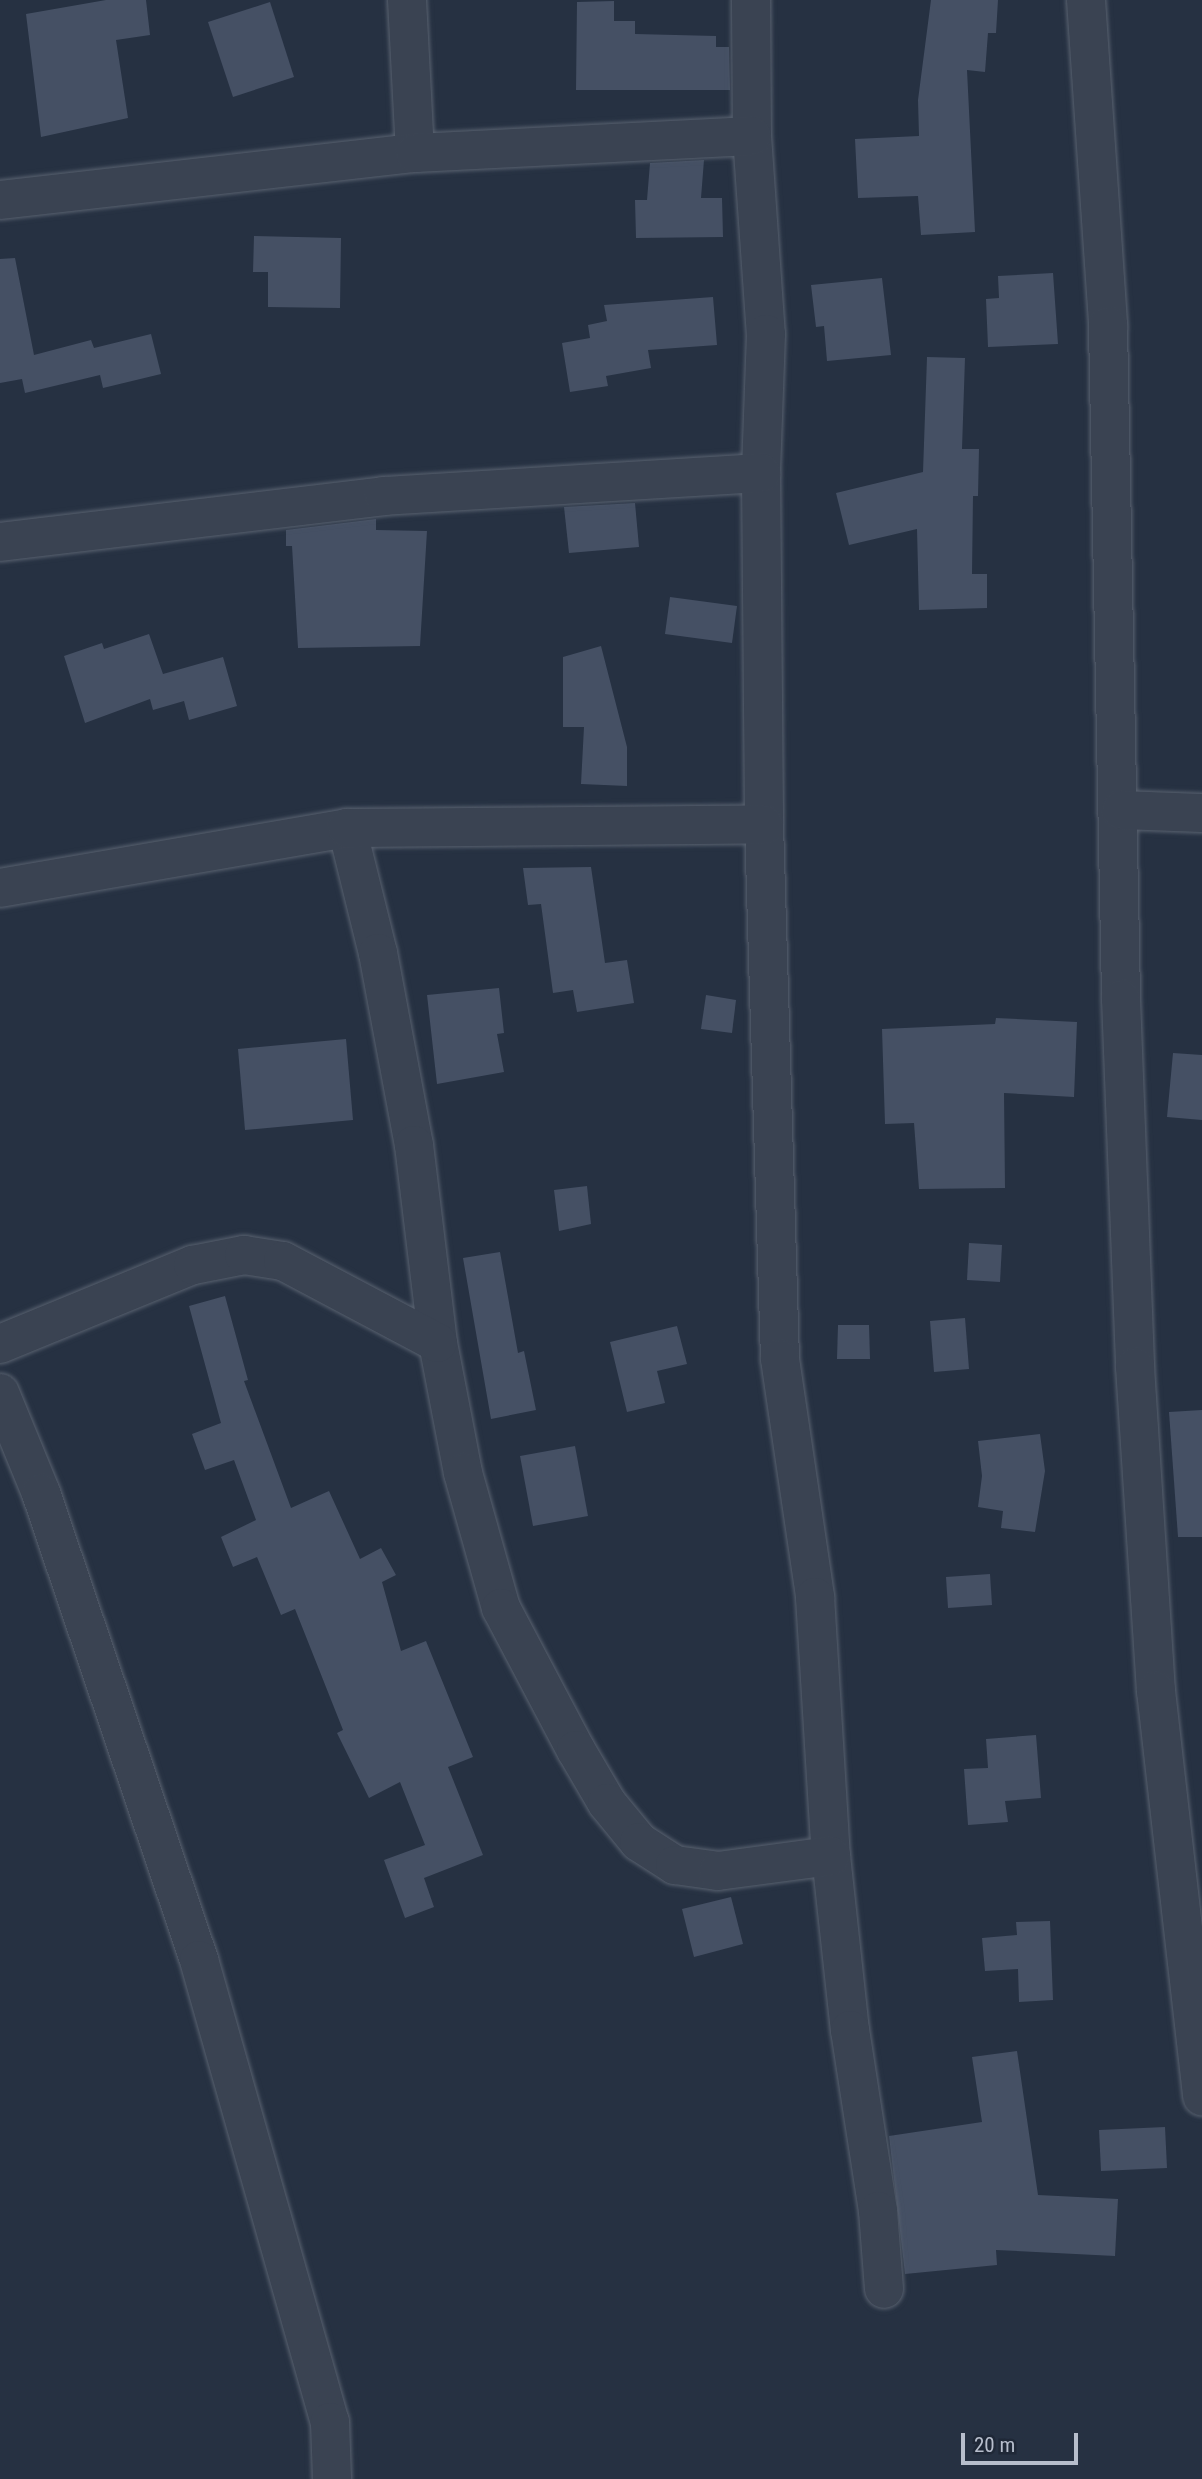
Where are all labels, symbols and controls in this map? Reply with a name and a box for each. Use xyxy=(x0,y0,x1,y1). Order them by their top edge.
scale bar xyxy=(964,2420,1081,2464)
text: 20 m xyxy=(974,2433,1015,2457)

